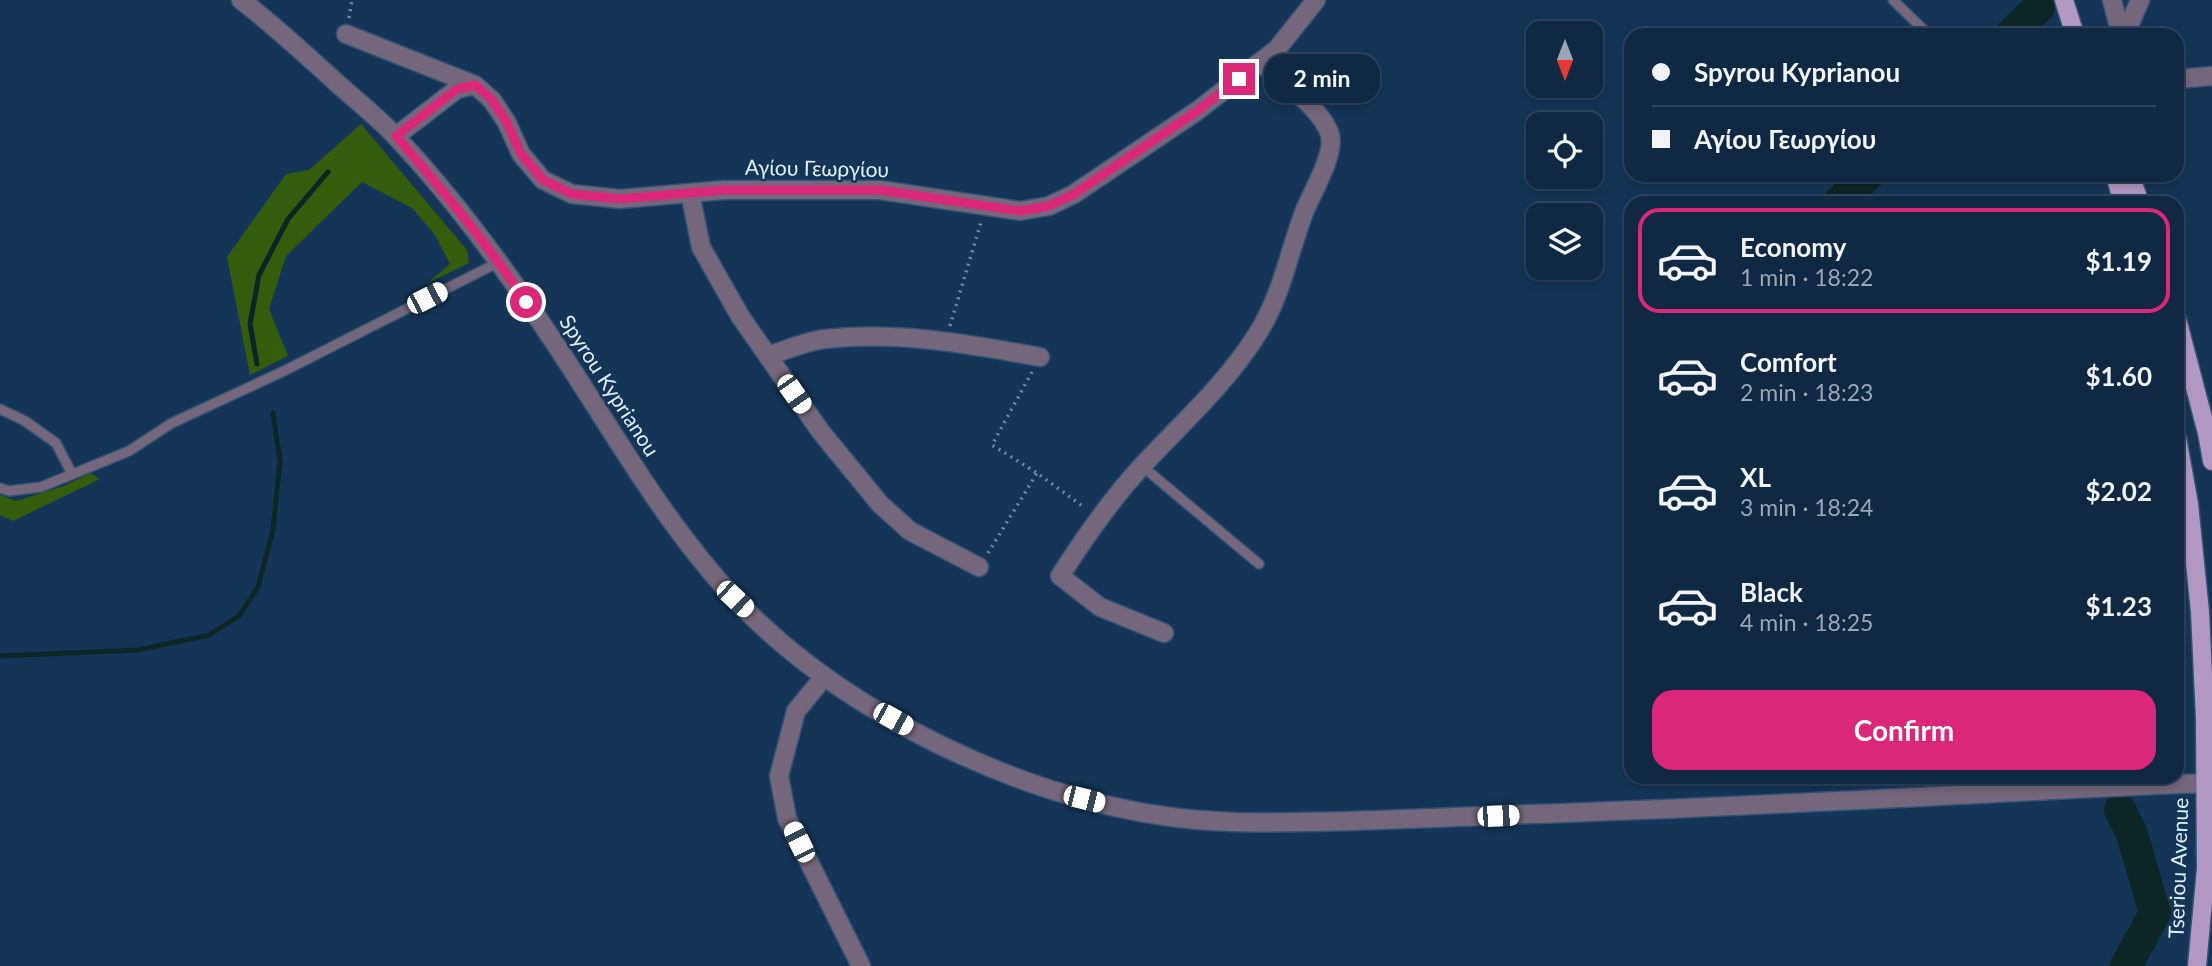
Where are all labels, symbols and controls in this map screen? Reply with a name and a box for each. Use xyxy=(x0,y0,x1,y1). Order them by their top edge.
north arrow xyxy=(1526,21,1603,98)
map controls xyxy=(1526,21,1603,280)
callout: 2 min xyxy=(1264,55,1379,104)
text: Spyrou Kyprianou xyxy=(1694,56,1900,88)
route end xyxy=(1223,63,1255,95)
text: 2 min xyxy=(1293,64,1351,92)
button: locate xyxy=(1526,112,1603,189)
text: Αγίου Γεωργίου xyxy=(1694,123,1876,155)
street label: Αγίου Γεωργίου xyxy=(745,154,889,181)
button: layers xyxy=(1526,203,1603,280)
icon: car xyxy=(1656,229,1719,292)
text: Economy xyxy=(1740,231,1846,263)
text: $1.19 xyxy=(2086,245,2152,277)
text: 1 min · 18:22 xyxy=(1740,263,1873,291)
car xyxy=(404,279,451,317)
route start xyxy=(510,286,542,318)
street label: Spyrou Kyprianou xyxy=(555,310,665,461)
icon: car xyxy=(1656,344,1719,407)
text: Comfort xyxy=(1740,346,1837,378)
text: $1.60 xyxy=(2086,360,2152,392)
car xyxy=(774,371,815,417)
text: 2 min · 18:23 xyxy=(1740,378,1873,406)
icon: car xyxy=(1656,459,1719,522)
text: XL xyxy=(1740,461,1771,493)
text: $2.02 xyxy=(2086,475,2152,507)
text: 3 min · 18:24 xyxy=(1740,493,1873,521)
icon: car xyxy=(1656,574,1719,637)
text: Black xyxy=(1740,576,1803,608)
car xyxy=(713,577,758,621)
text: $1.23 xyxy=(2086,590,2152,622)
text: 4 min · 18:25 xyxy=(1740,608,1873,636)
button: Confirm xyxy=(1652,690,2156,770)
car xyxy=(870,700,917,738)
car xyxy=(1062,784,1107,814)
street label: Tseriou Avenue xyxy=(2163,797,2192,939)
car xyxy=(1477,805,1520,827)
car xyxy=(781,819,818,865)

